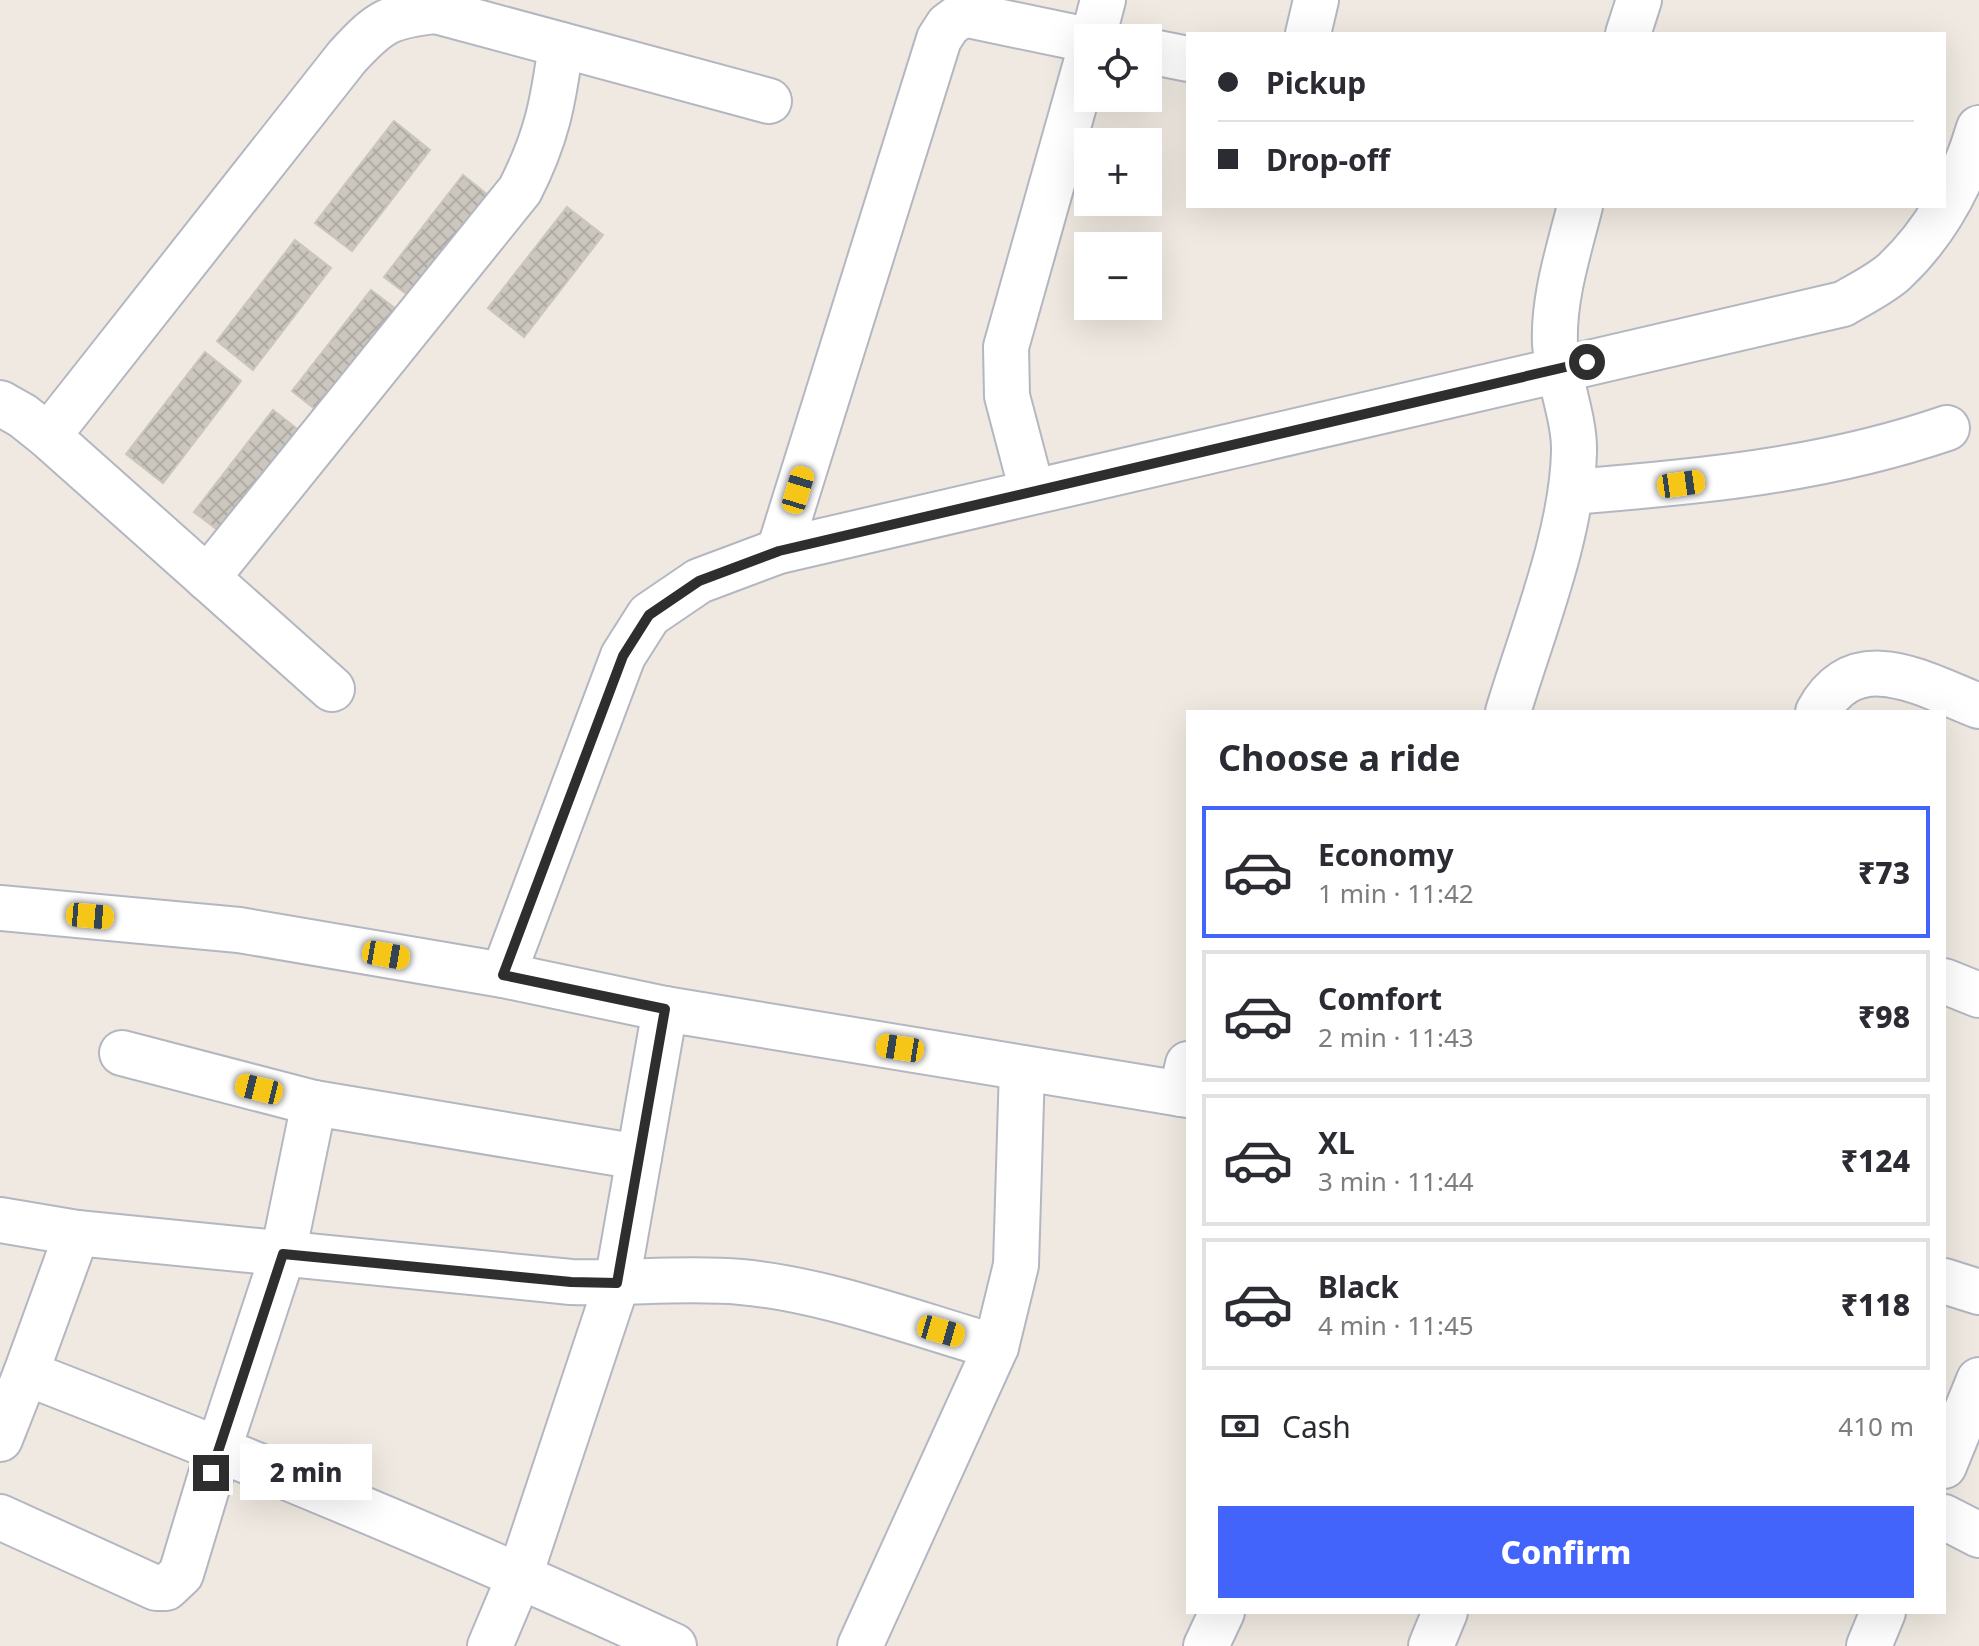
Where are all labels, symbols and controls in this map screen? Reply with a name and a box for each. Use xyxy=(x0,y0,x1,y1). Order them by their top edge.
map controls xyxy=(1074,24,1162,320)
button: locate xyxy=(1074,24,1162,112)
text: Pickup xyxy=(1266,62,1366,103)
button: + xyxy=(1074,128,1162,216)
text: Drop-off xyxy=(1266,139,1390,180)
button: − xyxy=(1074,232,1162,320)
route start xyxy=(1569,344,1605,380)
car xyxy=(780,464,816,516)
car xyxy=(1656,469,1706,499)
text: Choose a ride xyxy=(1218,733,1460,782)
text: Economy xyxy=(1318,834,1454,875)
icon: car xyxy=(1222,836,1294,908)
text: ₹73 xyxy=(1858,852,1910,893)
text: 1 min · 11:42 xyxy=(1318,875,1474,911)
car xyxy=(65,902,115,930)
car xyxy=(360,939,412,971)
text: Comfort xyxy=(1318,978,1442,1019)
icon: car xyxy=(1222,980,1294,1052)
text: ₹98 xyxy=(1858,996,1910,1037)
text: 2 min · 11:43 xyxy=(1318,1019,1474,1055)
car xyxy=(874,1032,926,1064)
car xyxy=(233,1072,285,1106)
text: XL xyxy=(1318,1122,1355,1163)
icon: car xyxy=(1222,1124,1294,1196)
text: ₹124 xyxy=(1841,1140,1910,1181)
text: 3 min · 11:44 xyxy=(1318,1163,1474,1199)
text: Black xyxy=(1318,1266,1399,1307)
icon: car xyxy=(1222,1268,1294,1340)
text: ₹118 xyxy=(1841,1284,1910,1325)
text: 4 min · 11:45 xyxy=(1318,1307,1474,1343)
car xyxy=(915,1313,967,1349)
icon: cash xyxy=(1218,1404,1262,1448)
text: Cash xyxy=(1282,1406,1351,1447)
text: 410 m xyxy=(1838,1408,1914,1444)
callout: 2 min xyxy=(239,1445,371,1501)
text: 2 min xyxy=(270,1454,342,1490)
route end xyxy=(193,1455,229,1491)
button: Confirm xyxy=(1218,1506,1914,1598)

